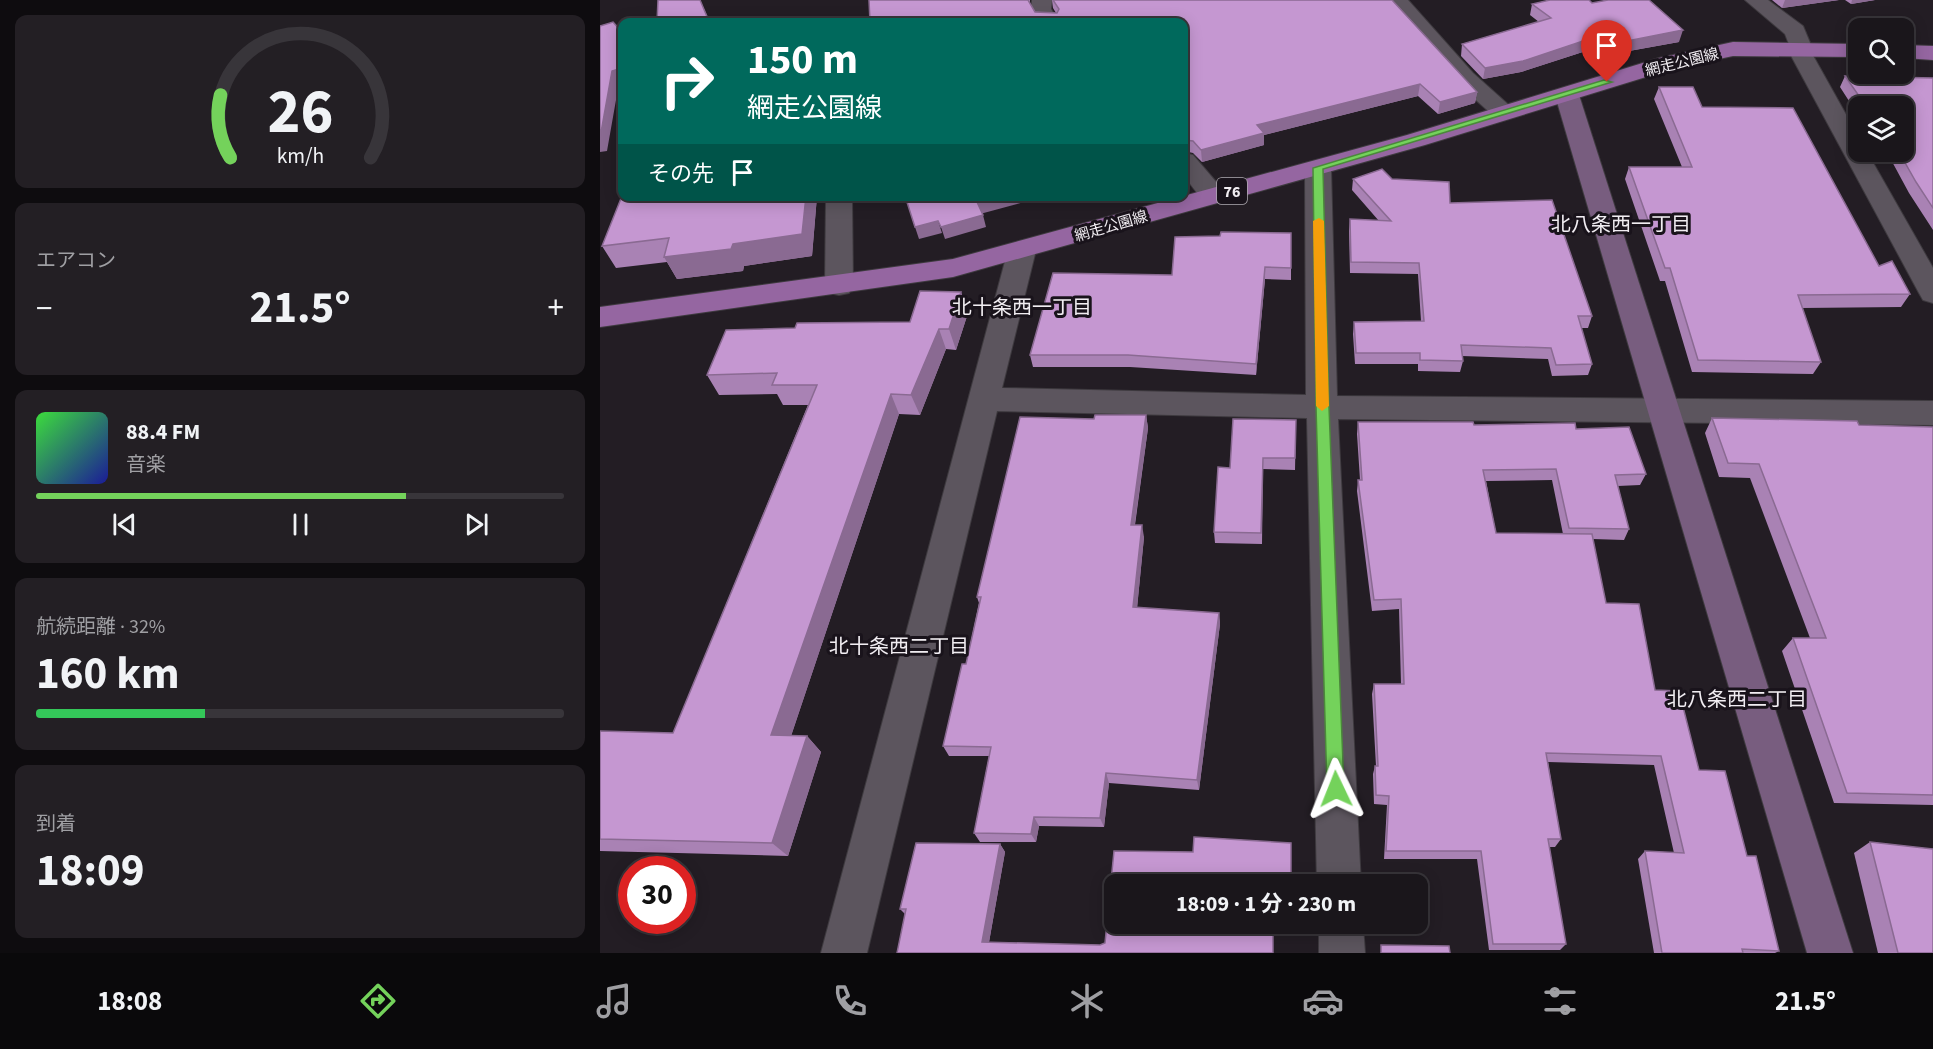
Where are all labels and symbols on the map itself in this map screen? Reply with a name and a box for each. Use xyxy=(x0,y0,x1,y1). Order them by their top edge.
pin xyxy=(1581,20,1632,82)
street label: 網走公園線 xyxy=(1643,43,1721,82)
road number: 76 xyxy=(1217,178,1247,204)
street label: 網走公園線 xyxy=(1072,206,1150,247)
district label: 北八条西一丁目 xyxy=(1551,211,1691,239)
district label: 北十条西一丁目 xyxy=(952,294,1092,322)
district label: 北十条西二丁目 xyxy=(829,633,969,661)
district label: 北八条西二丁目 xyxy=(1667,686,1807,714)
position arrow xyxy=(1304,757,1368,821)
speed limit sign: 30 xyxy=(618,856,696,934)

